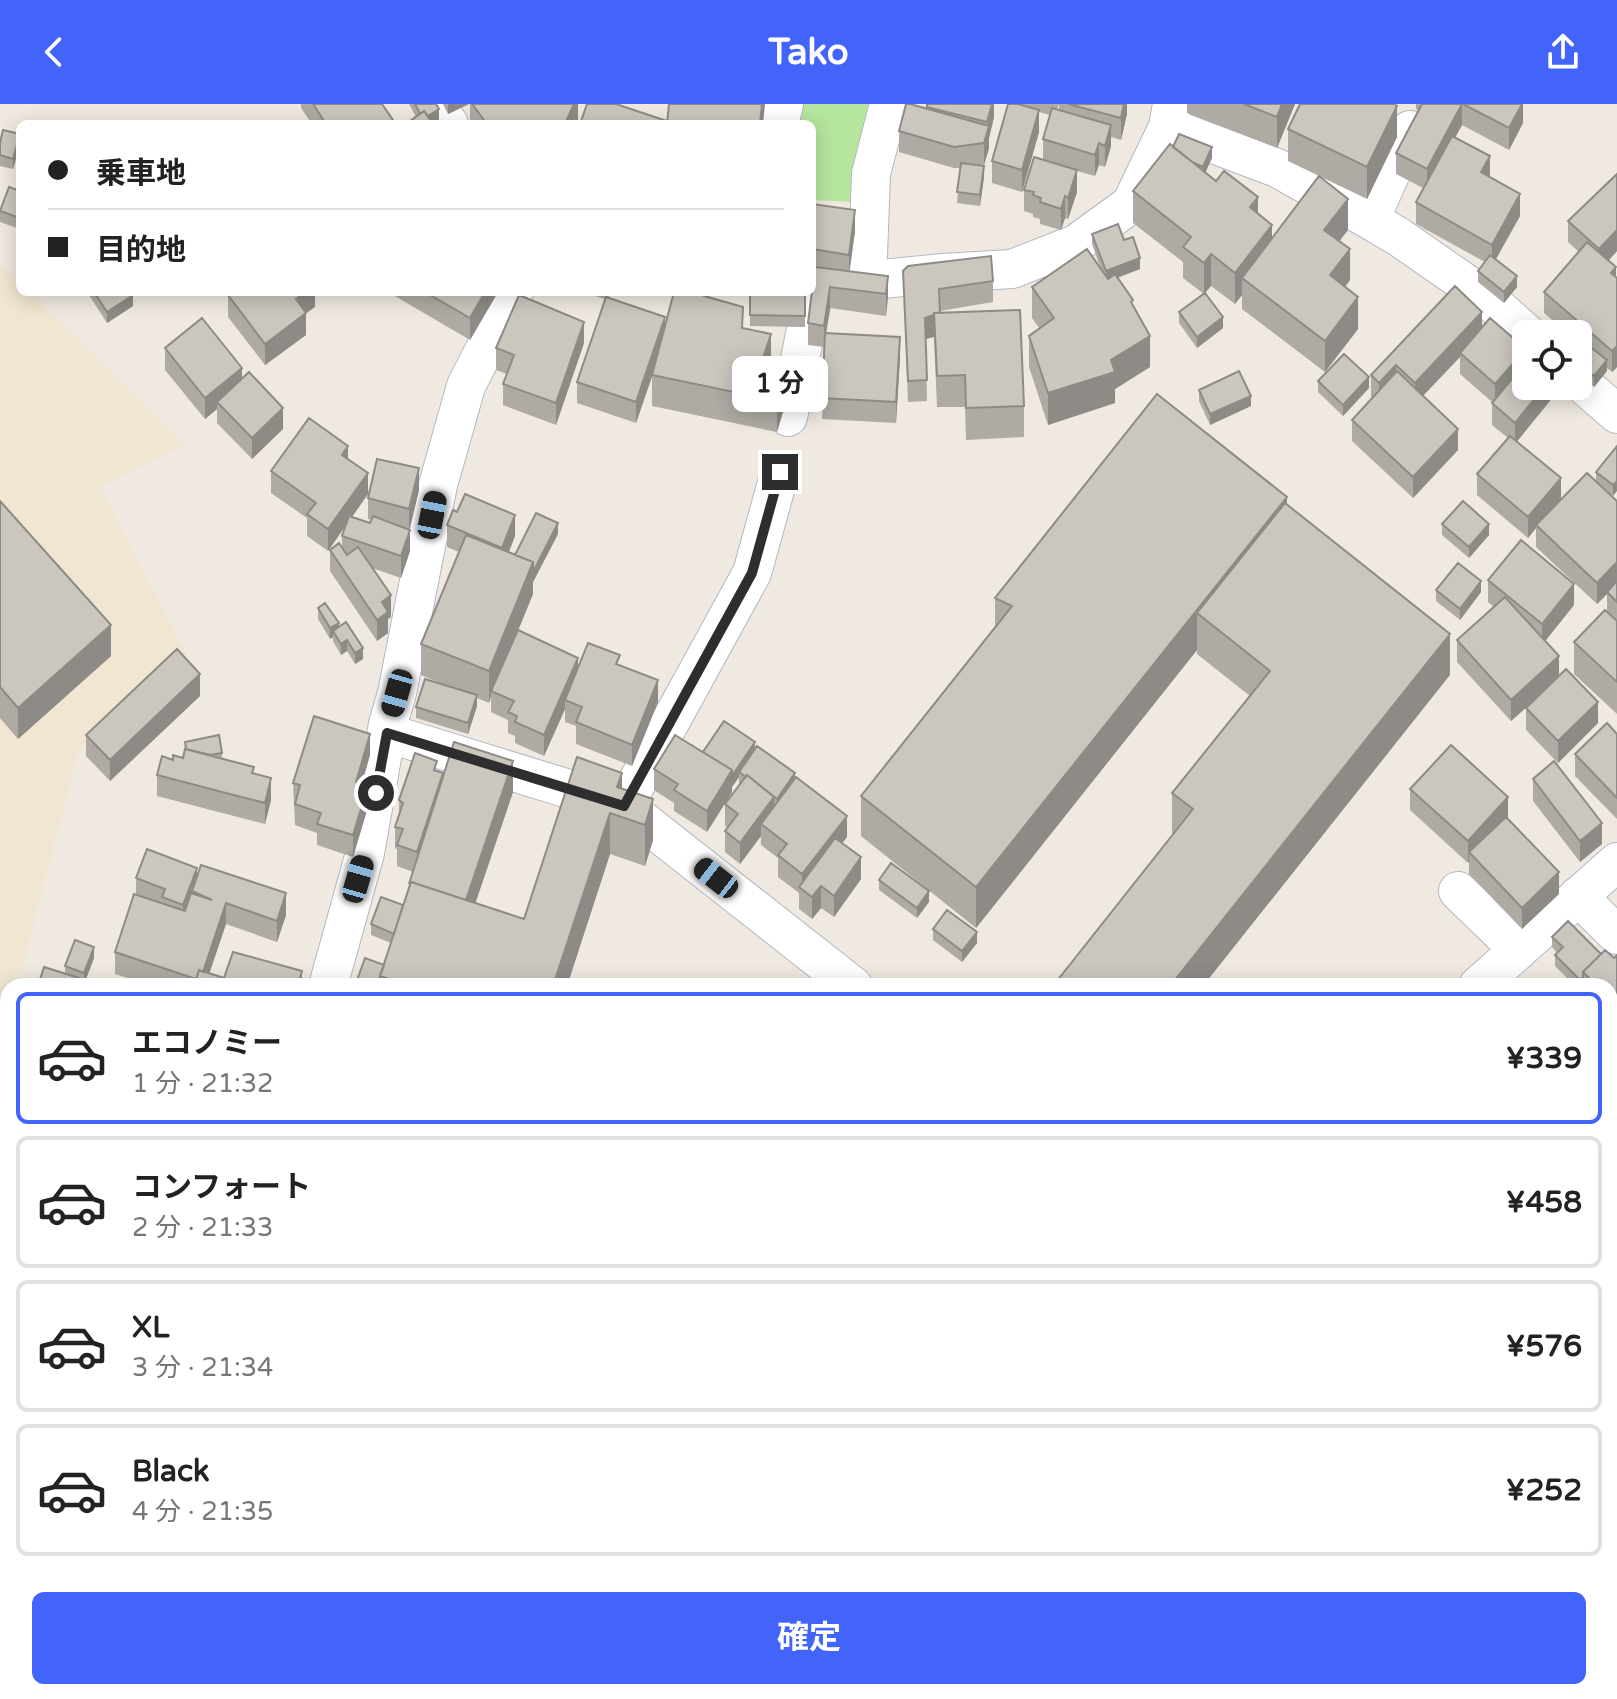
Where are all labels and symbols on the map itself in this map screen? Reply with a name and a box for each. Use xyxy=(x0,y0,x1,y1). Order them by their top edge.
callout: 1 分 xyxy=(732,356,828,412)
route end xyxy=(762,454,798,490)
car xyxy=(416,489,448,541)
car xyxy=(379,667,415,719)
route start xyxy=(358,775,394,811)
car xyxy=(340,853,376,905)
car xyxy=(690,854,742,902)

